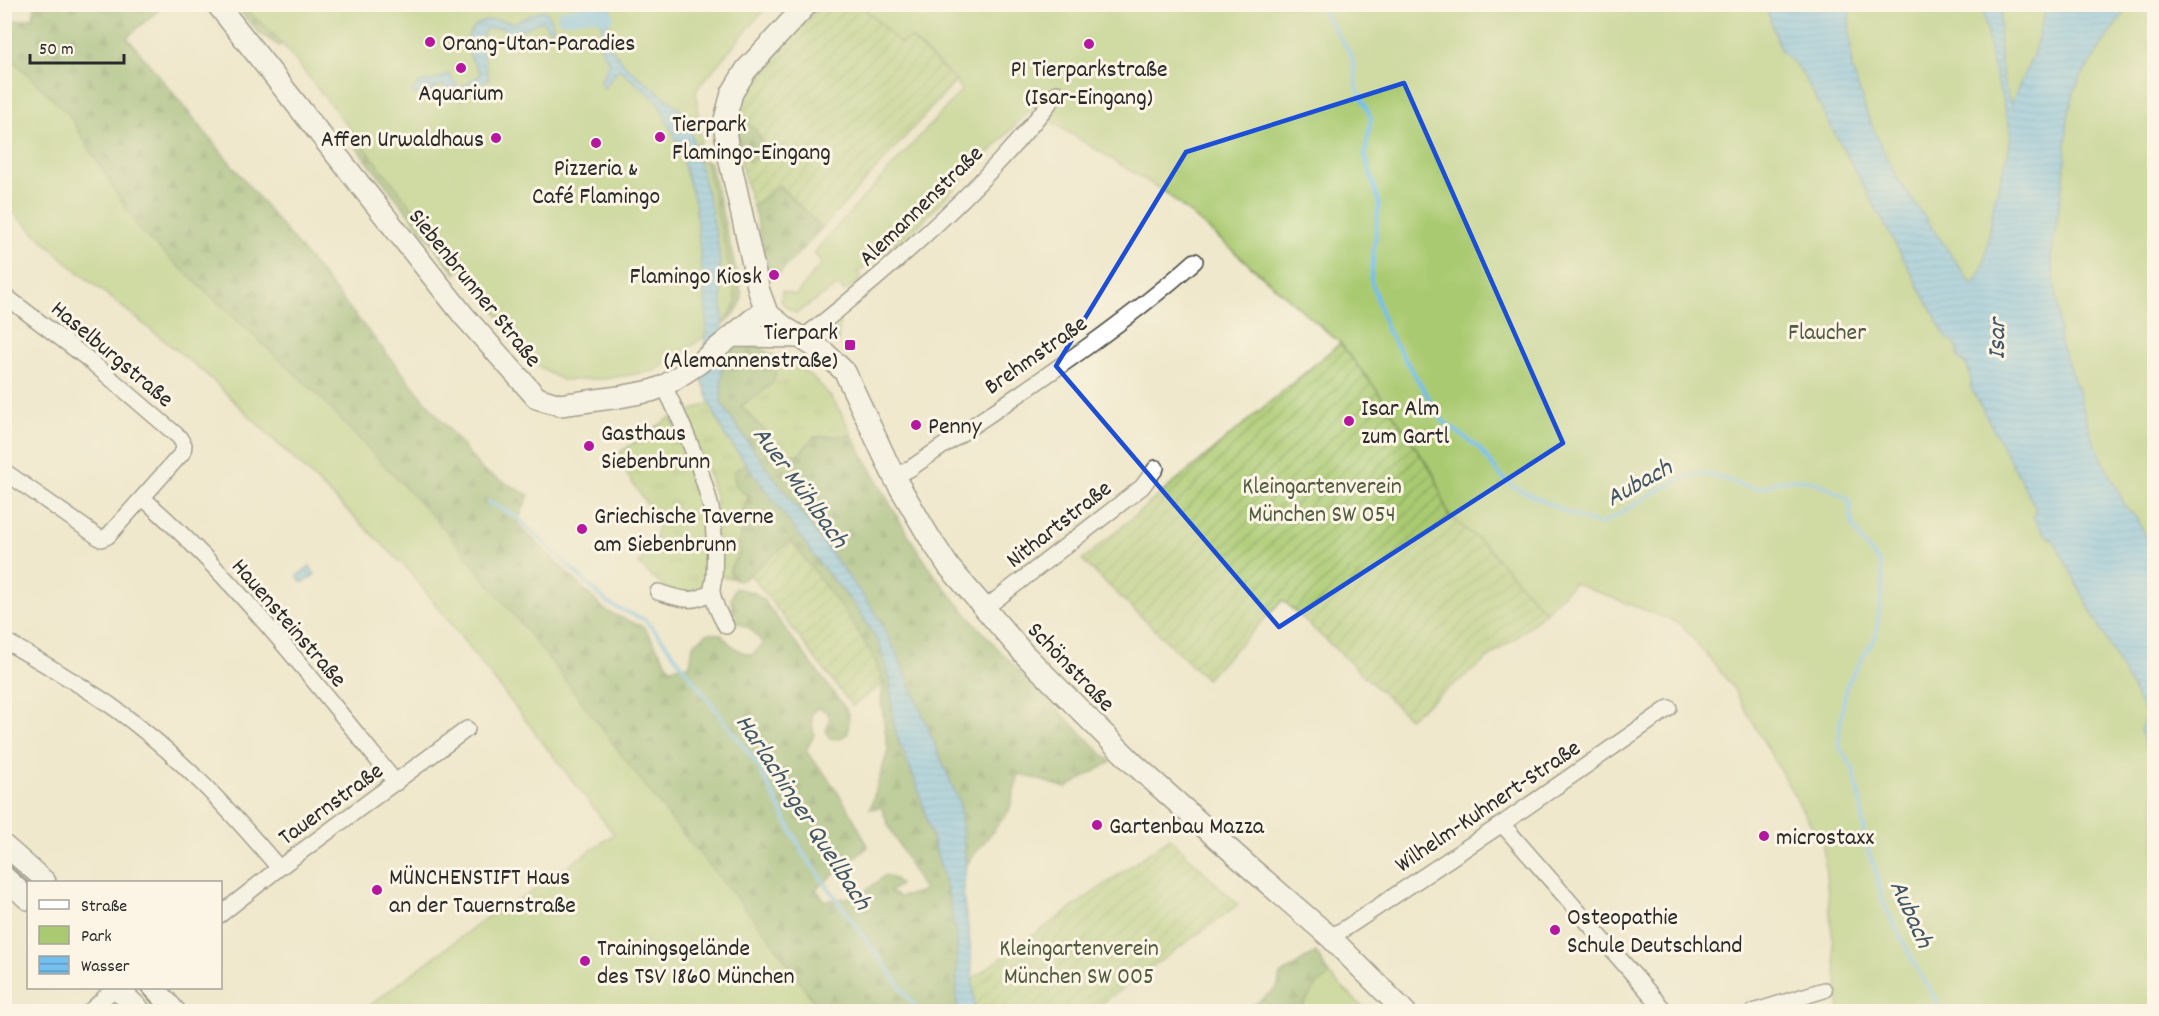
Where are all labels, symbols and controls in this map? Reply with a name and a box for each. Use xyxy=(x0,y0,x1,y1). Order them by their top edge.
scale bar xyxy=(30,27,124,65)
place label: Orang-Utan-Paradies xyxy=(442,28,635,62)
marker: Orang-Utan-Paradies xyxy=(423,35,437,49)
marker: P1 Tierparkstraße (Isar-Eingang) xyxy=(1082,37,1096,51)
text: 50 m xyxy=(39,38,74,63)
place label: P1 Tierparkstraße (Isar-Eingang) xyxy=(1010,54,1168,116)
marker: Aquarium xyxy=(454,61,468,75)
place label: Aquarium xyxy=(418,78,504,112)
place label: Tierpark Flamingo-Eingang xyxy=(672,109,831,171)
place label: Affen Urwaldhaus xyxy=(321,124,484,158)
marker: Tierpark Flamingo-Eingang xyxy=(653,130,667,144)
marker: Affen Urwaldhaus xyxy=(489,131,503,145)
marker: Pizzeria & Café Flamingo xyxy=(589,136,603,150)
street label: Alemannenstraße xyxy=(852,139,992,276)
place label: Pizzeria & Café Flamingo xyxy=(532,153,660,215)
street label: Siebenbrunner Straße xyxy=(399,202,549,376)
place label: Flamingo Kiosk xyxy=(630,261,762,295)
marker: Flamingo Kiosk xyxy=(767,268,781,282)
street label: Haselburgstraße xyxy=(42,294,180,417)
street label: Brehmstraße xyxy=(978,308,1095,405)
water label: Isar xyxy=(1980,315,2017,360)
place label: Tierpark (Alemannenstraße) xyxy=(664,317,838,379)
park label: Flaucher xyxy=(1788,317,1866,351)
marker: Tierpark (Alemannenstraße) xyxy=(843,338,857,352)
place label: Isar Alm zum Gartl xyxy=(1361,393,1450,455)
place label: Penny xyxy=(928,411,983,445)
marker: Isar Alm zum Gartl xyxy=(1342,414,1356,428)
place label: Gasthaus Siebenbrunn xyxy=(601,418,710,480)
marker: Penny xyxy=(909,418,923,432)
water label: Auer Mühlbach xyxy=(742,419,857,558)
marker: Gasthaus Siebenbrunn xyxy=(582,439,596,453)
water label: Aubach xyxy=(1600,450,1681,518)
park label: Kleingartenverein München SW 054 xyxy=(1242,471,1402,533)
street label: Nithartstraße xyxy=(1000,473,1120,578)
place label: Griechische Taverne am Siebenbrunn xyxy=(594,501,774,563)
marker: Griechische Taverne am Siebenbrunn xyxy=(575,522,589,536)
street label: Hauensteinstraße xyxy=(222,552,354,696)
street label: Schönstraße xyxy=(1018,615,1122,721)
water label: Harlachinger Quellbach xyxy=(725,708,880,919)
street label: Wilhelm-Kuhnert-Straße xyxy=(1389,733,1588,882)
street label: Tauernstraße xyxy=(272,756,391,855)
place label: Gartenbau Mazza xyxy=(1109,811,1265,845)
marker: Gartenbau Mazza xyxy=(1090,818,1104,832)
place label: microstaxx xyxy=(1776,822,1874,856)
marker: microstaxx xyxy=(1757,829,1771,843)
place label: MÜNCHENSTIFT Haus an der Tauernstraße xyxy=(389,862,576,924)
water label: Aubach xyxy=(1878,874,1942,955)
legend xyxy=(27,881,222,989)
marker: MÜNCHENSTIFT Haus an der Tauernstraße xyxy=(370,883,384,897)
text: Straße xyxy=(81,895,127,920)
place label: Osteopathie Schule Deutschland xyxy=(1567,902,1743,964)
marker: Osteopathie Schule Deutschland xyxy=(1548,923,1562,937)
text: Park xyxy=(81,925,112,950)
place label: Trainingsgelände des TSV 1860 München xyxy=(597,933,795,995)
park label: Kleingartenverein München SW 005 xyxy=(999,933,1159,995)
marker: Trainingsgelände des TSV 1860 München xyxy=(578,954,592,968)
text: Wasser xyxy=(81,955,130,980)

